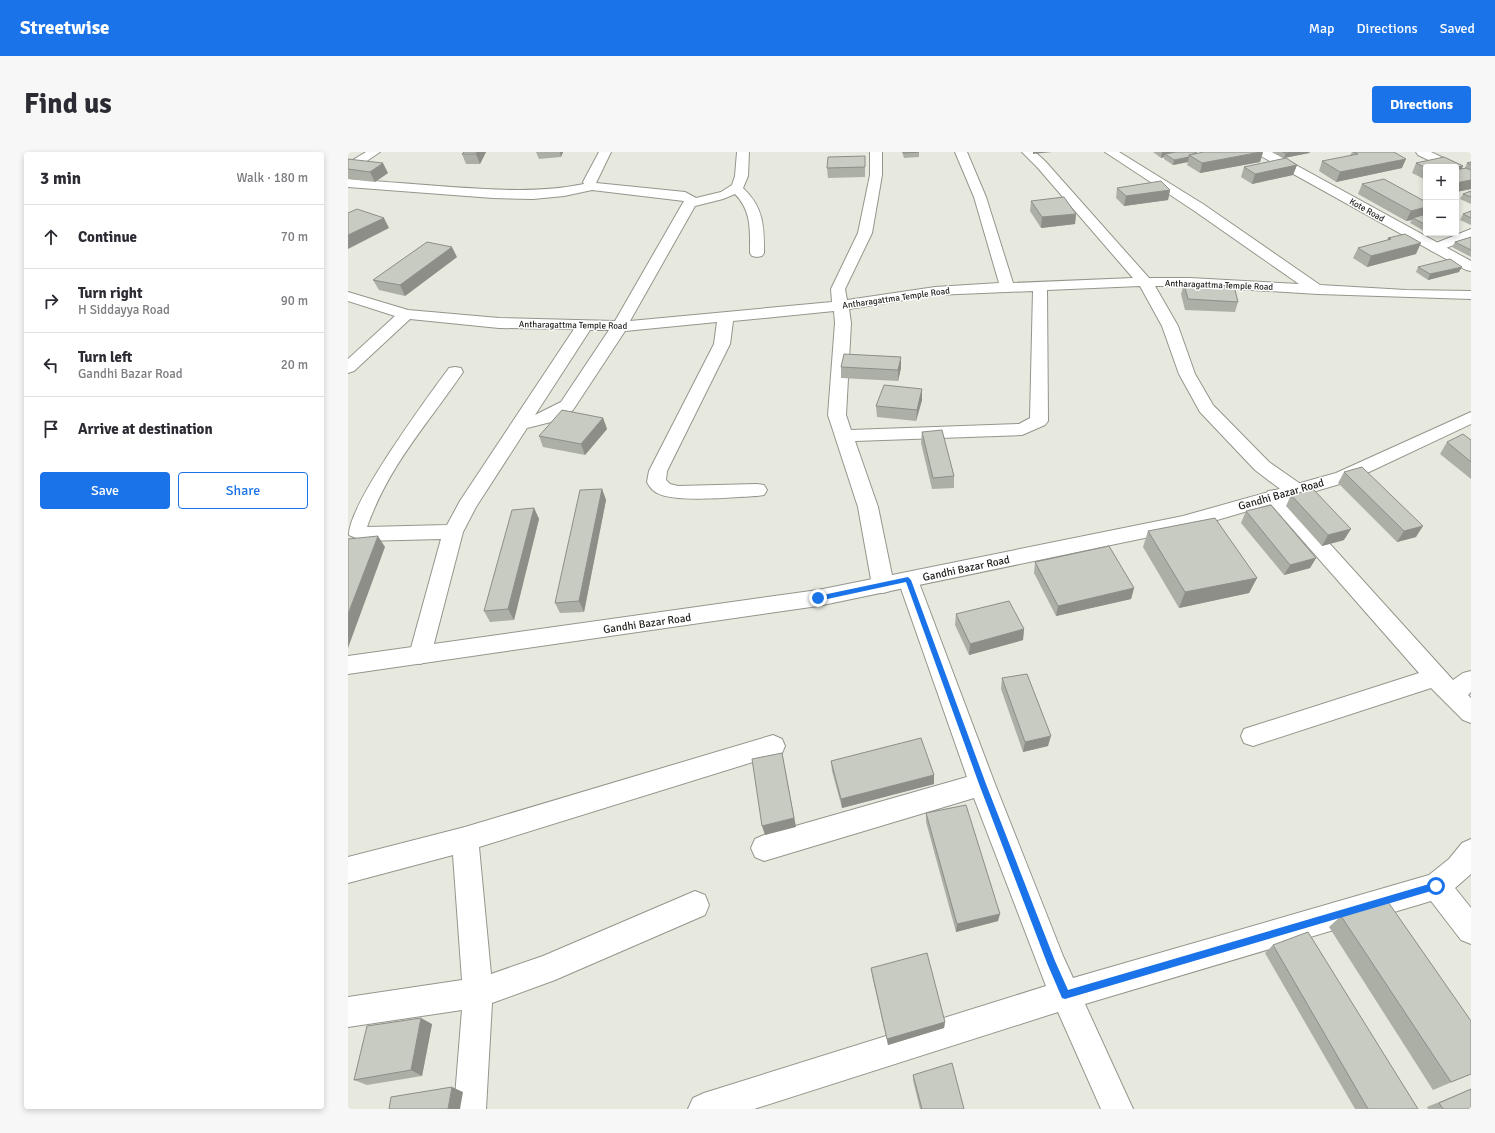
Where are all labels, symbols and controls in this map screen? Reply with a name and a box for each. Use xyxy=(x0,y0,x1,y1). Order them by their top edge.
text: Streetwise xyxy=(20,16,110,40)
text: Map xyxy=(1309,20,1335,37)
text: Directions xyxy=(1357,20,1418,37)
text: Saved xyxy=(1440,20,1475,37)
button: Directions xyxy=(1372,86,1471,123)
text: Find us xyxy=(24,87,112,121)
map controls xyxy=(1423,164,1459,236)
button: + xyxy=(1423,164,1459,200)
text: 3 min xyxy=(40,168,81,189)
text: Walk · 180 m xyxy=(237,170,308,186)
street label: Kote Road xyxy=(1347,196,1387,225)
button: − xyxy=(1423,200,1459,236)
icon: ahead xyxy=(40,226,62,248)
text: Continue xyxy=(78,228,137,246)
text: 70 m xyxy=(281,229,308,245)
street label: Antharagattma Temple Road xyxy=(1165,278,1274,293)
text: Turn right xyxy=(78,284,143,302)
street label: Antharagattma Temple Road xyxy=(842,285,951,311)
icon: right xyxy=(40,290,62,312)
text: 90 m xyxy=(281,293,308,309)
text: H Siddayya Road xyxy=(78,302,170,318)
street label: Antharagattma Temple Road xyxy=(519,319,628,332)
text: Turn left xyxy=(78,348,132,366)
icon: left xyxy=(40,354,62,376)
text: 20 m xyxy=(281,357,308,373)
text: Gandhi Bazar Road xyxy=(78,366,183,382)
icon: arrive xyxy=(40,418,62,440)
text: Arrive at destination xyxy=(78,420,213,438)
button: Save xyxy=(40,472,170,509)
button: Share xyxy=(178,472,308,509)
street label: Gandhi Bazar Road xyxy=(1237,476,1326,513)
street label: Gandhi Bazar Road xyxy=(921,553,1011,584)
route end xyxy=(809,589,827,607)
street label: Gandhi Bazar Road xyxy=(602,611,692,636)
route start xyxy=(1427,877,1445,895)

